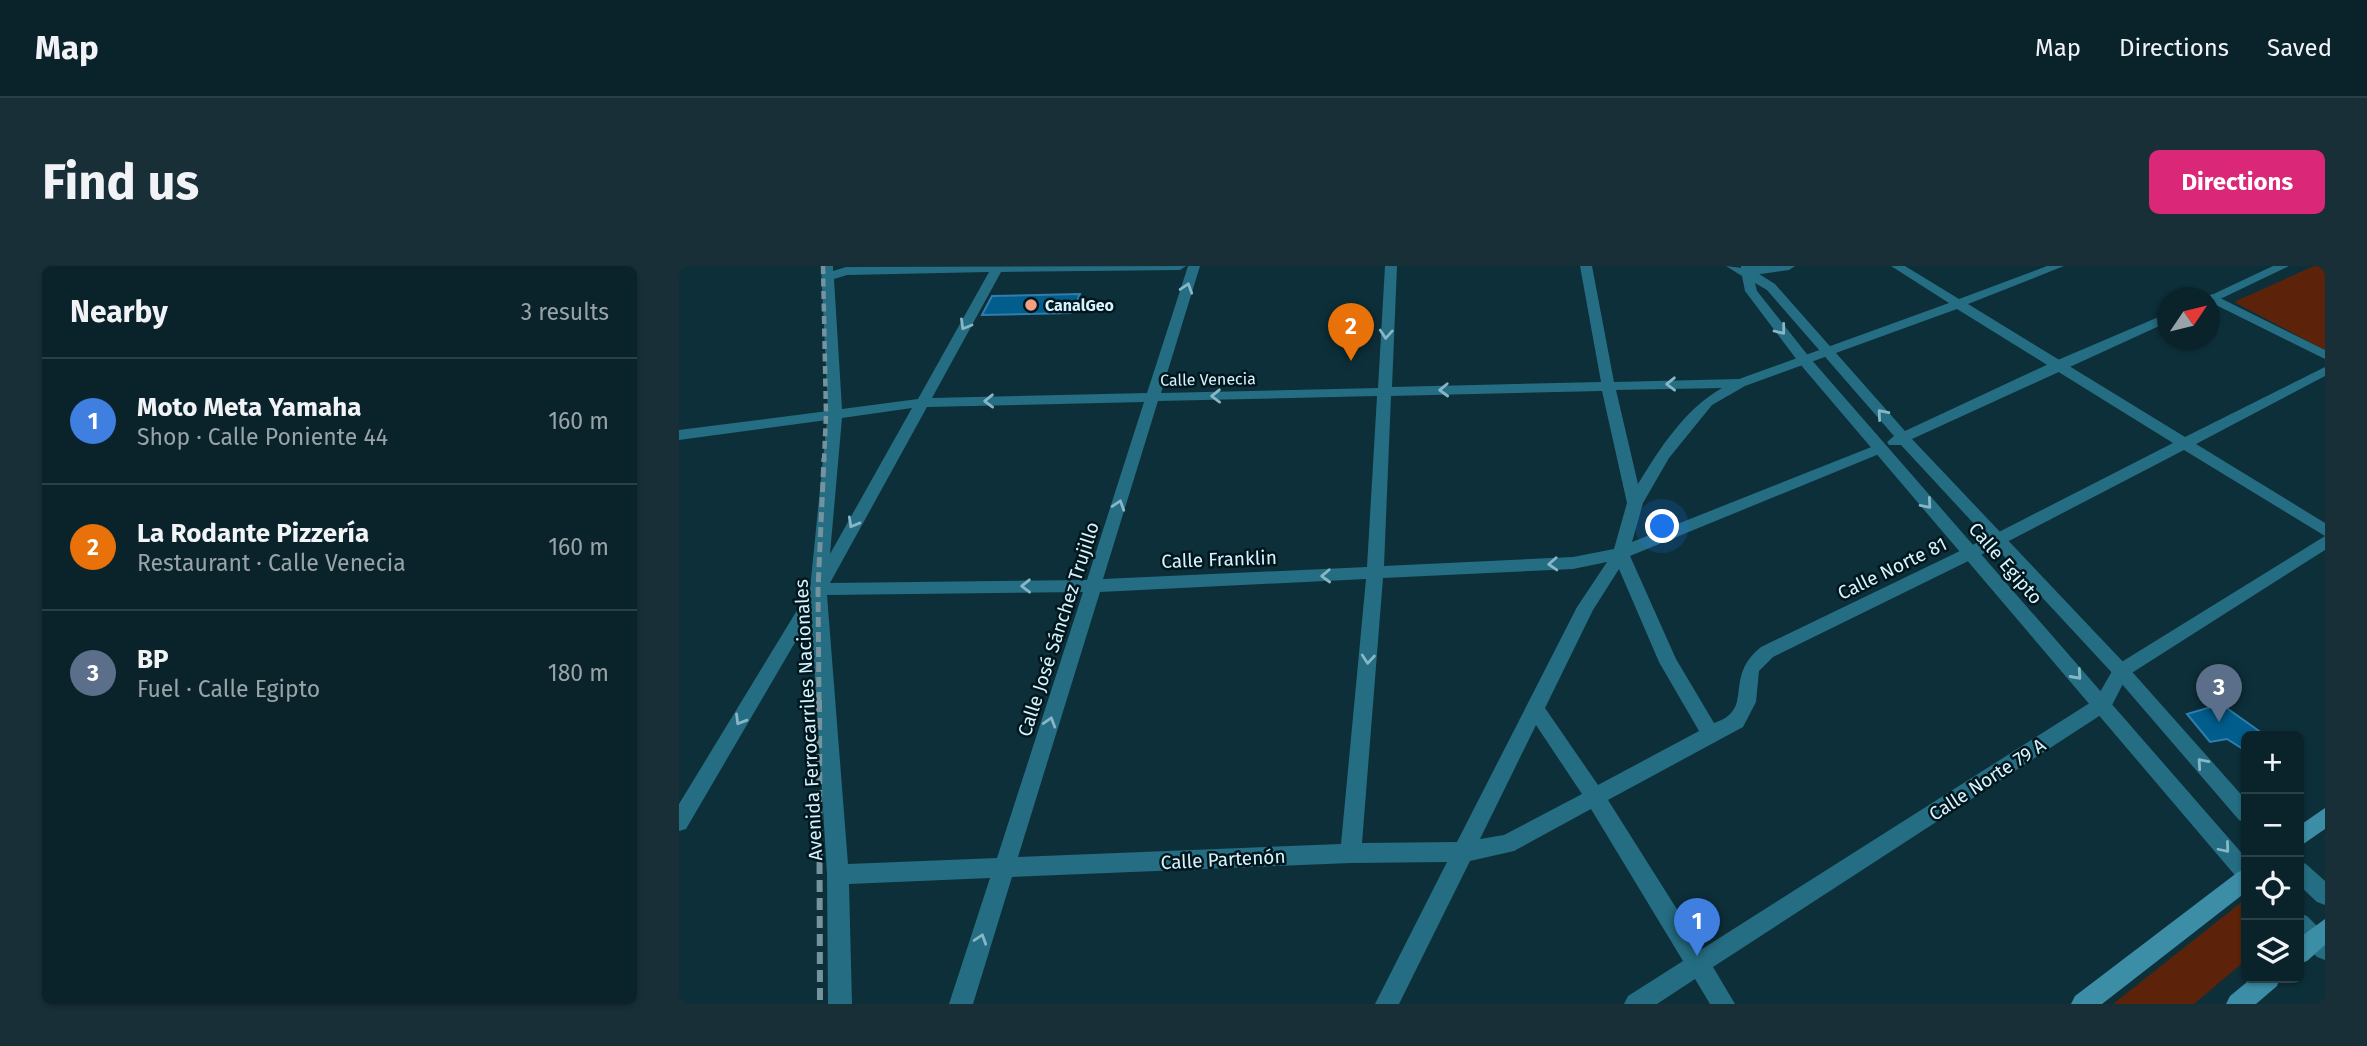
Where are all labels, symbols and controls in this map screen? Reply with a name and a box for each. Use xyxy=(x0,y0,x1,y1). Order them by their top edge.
text: Map xyxy=(35,28,99,68)
text: Map xyxy=(2035,34,2081,62)
text: Directions xyxy=(2119,34,2229,62)
text: Saved xyxy=(2267,34,2332,62)
button: Directions xyxy=(2149,150,2325,214)
text: Find us xyxy=(42,153,199,212)
one-way arrow xyxy=(1179,283,1193,295)
north arrow xyxy=(2157,287,2220,350)
text: Nearby xyxy=(70,294,168,330)
place label: CanalGeo xyxy=(1045,296,1114,315)
marker: CanalGeo xyxy=(1023,297,1039,313)
text: 3 results xyxy=(521,298,609,326)
pin: 2 xyxy=(1328,303,1374,361)
one-way arrow xyxy=(960,318,973,331)
one-way arrow xyxy=(1773,321,1785,334)
one-way arrow xyxy=(1379,329,1394,340)
street label: Calle Venecia xyxy=(1160,369,1256,390)
one-way arrow xyxy=(1666,377,1677,392)
one-way arrow xyxy=(1438,383,1449,398)
one-way arrow xyxy=(1211,388,1221,404)
text: Moto Meta Yamaha xyxy=(137,392,361,423)
one-way arrow xyxy=(983,394,994,409)
text: 1 xyxy=(88,407,98,435)
text: 160 m xyxy=(548,407,609,435)
one-way arrow xyxy=(1878,409,1890,422)
text: Shop · Calle Poniente 44 xyxy=(137,423,388,451)
one-way arrow xyxy=(1919,496,1931,509)
one-way arrow xyxy=(1111,500,1125,512)
your location xyxy=(1645,509,1679,543)
one-way arrow xyxy=(848,516,861,529)
text: La Rodante Pizzería xyxy=(137,518,369,549)
street label: Calle Egipto xyxy=(1964,518,2047,609)
street label: Calle José Sánchez Trujillo xyxy=(1013,519,1104,739)
street label: Calle Norte 81 xyxy=(1834,532,1951,605)
text: 2 xyxy=(87,533,99,561)
text: 160 m xyxy=(548,533,609,561)
street label: Calle Franklin xyxy=(1161,546,1277,573)
text: Restaurant · Calle Venecia xyxy=(137,549,406,577)
one-way arrow xyxy=(1548,556,1559,571)
one-way arrow xyxy=(1321,568,1332,583)
street label: Avenida Ferrocarriles Nacionales xyxy=(790,579,827,861)
one-way arrow xyxy=(1020,579,1031,594)
text: BP xyxy=(137,644,169,675)
one-way arrow xyxy=(1361,654,1376,665)
text: 3 xyxy=(87,659,99,687)
text: 180 m xyxy=(548,659,609,687)
pin: 3 xyxy=(2196,664,2242,722)
one-way arrow xyxy=(2069,667,2081,680)
text: Fuel · Calle Egipto xyxy=(137,675,320,703)
one-way arrow xyxy=(735,713,748,726)
one-way arrow xyxy=(1041,716,1056,728)
map controls xyxy=(2241,731,2304,983)
button: + xyxy=(2241,731,2304,794)
street label: Calle Norte 79 A xyxy=(1925,733,2050,826)
one-way arrow xyxy=(2197,758,2210,771)
button: − xyxy=(2241,794,2304,857)
one-way arrow xyxy=(2217,840,2229,853)
street label: Calle Partenón xyxy=(1160,845,1286,874)
button: locate xyxy=(2241,857,2304,920)
pin: 1 xyxy=(1674,898,1720,956)
button: layers xyxy=(2241,920,2304,983)
one-way arrow xyxy=(973,933,988,945)

